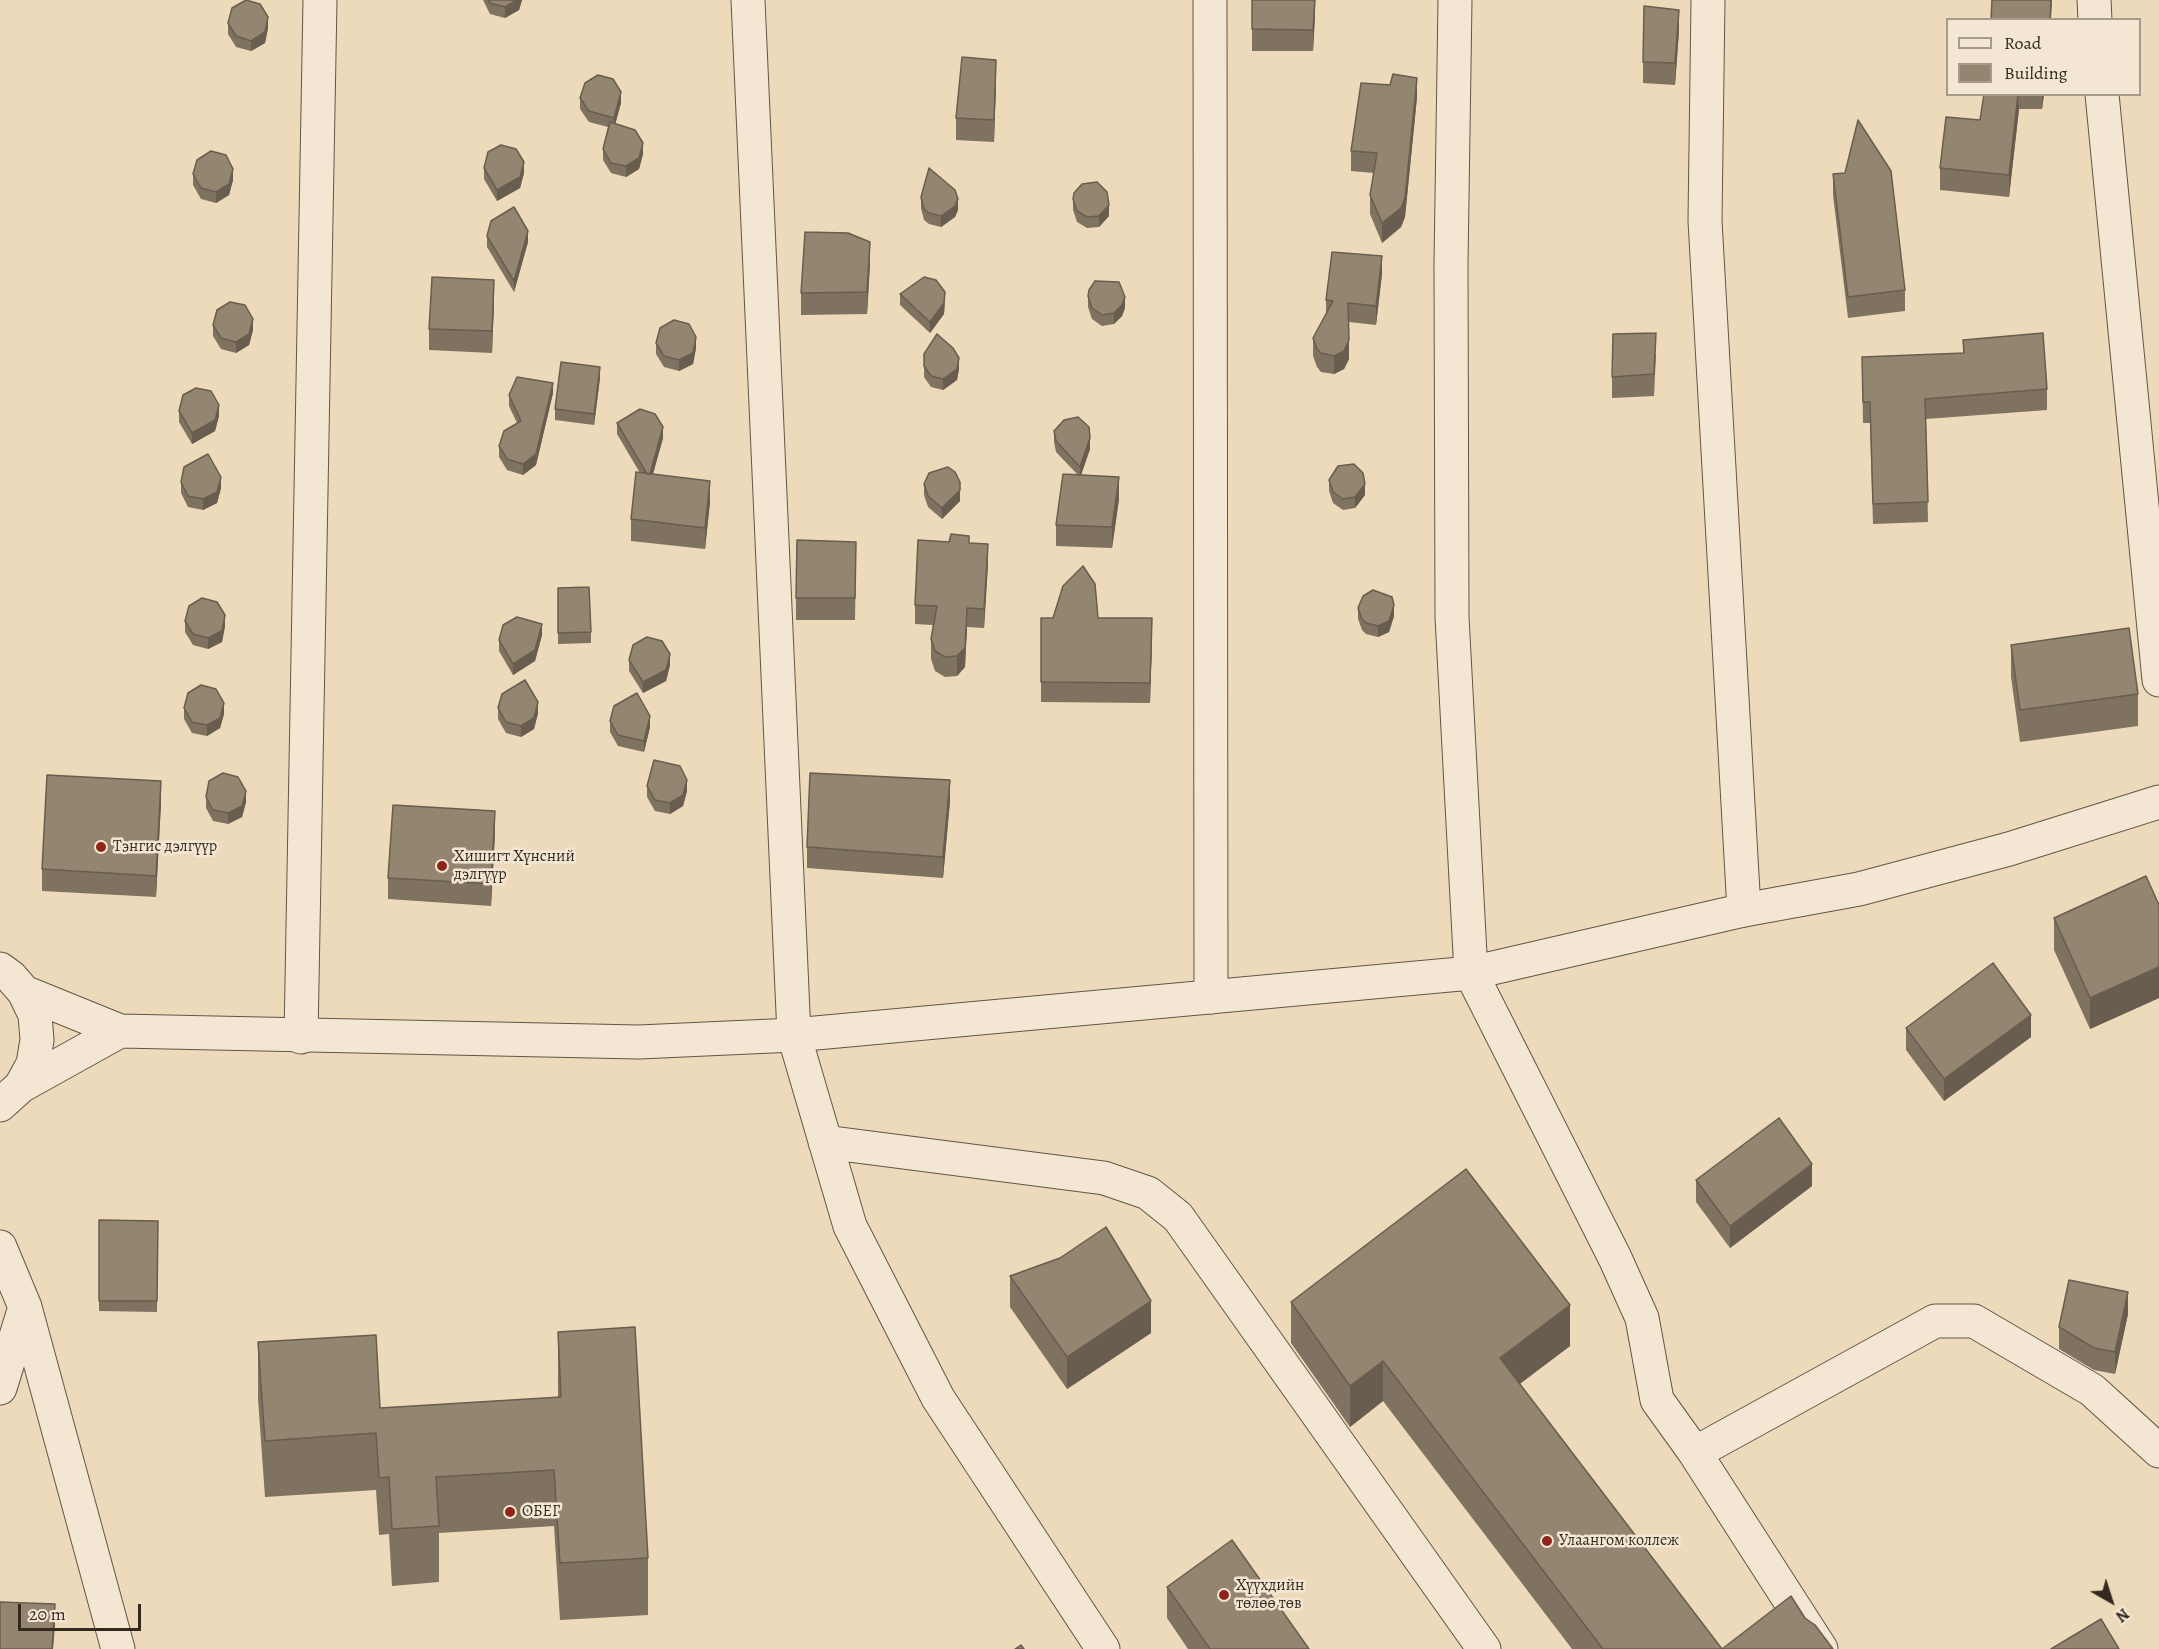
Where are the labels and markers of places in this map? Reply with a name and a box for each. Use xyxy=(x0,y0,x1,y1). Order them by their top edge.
place label: Тэнгис дэлгүүр xyxy=(113,837,217,857)
marker: Тэнгис дэлгүүр xyxy=(94,840,108,854)
place label: Хишигт Хүнсний дэлгүүр xyxy=(454,847,575,885)
marker: Хишигт Хүнсний дэлгүүр xyxy=(435,859,449,873)
place label: ОБЕГ xyxy=(522,1502,560,1522)
marker: ОБЕГ xyxy=(503,1505,517,1519)
place label: Улаангом коллеж xyxy=(1559,1531,1679,1551)
marker: Улаангом коллеж xyxy=(1540,1534,1554,1548)
place label: Хүүхдийн төлөө төв xyxy=(1236,1576,1304,1614)
marker: Хүүхдийн төлөө төв xyxy=(1217,1588,1231,1602)

